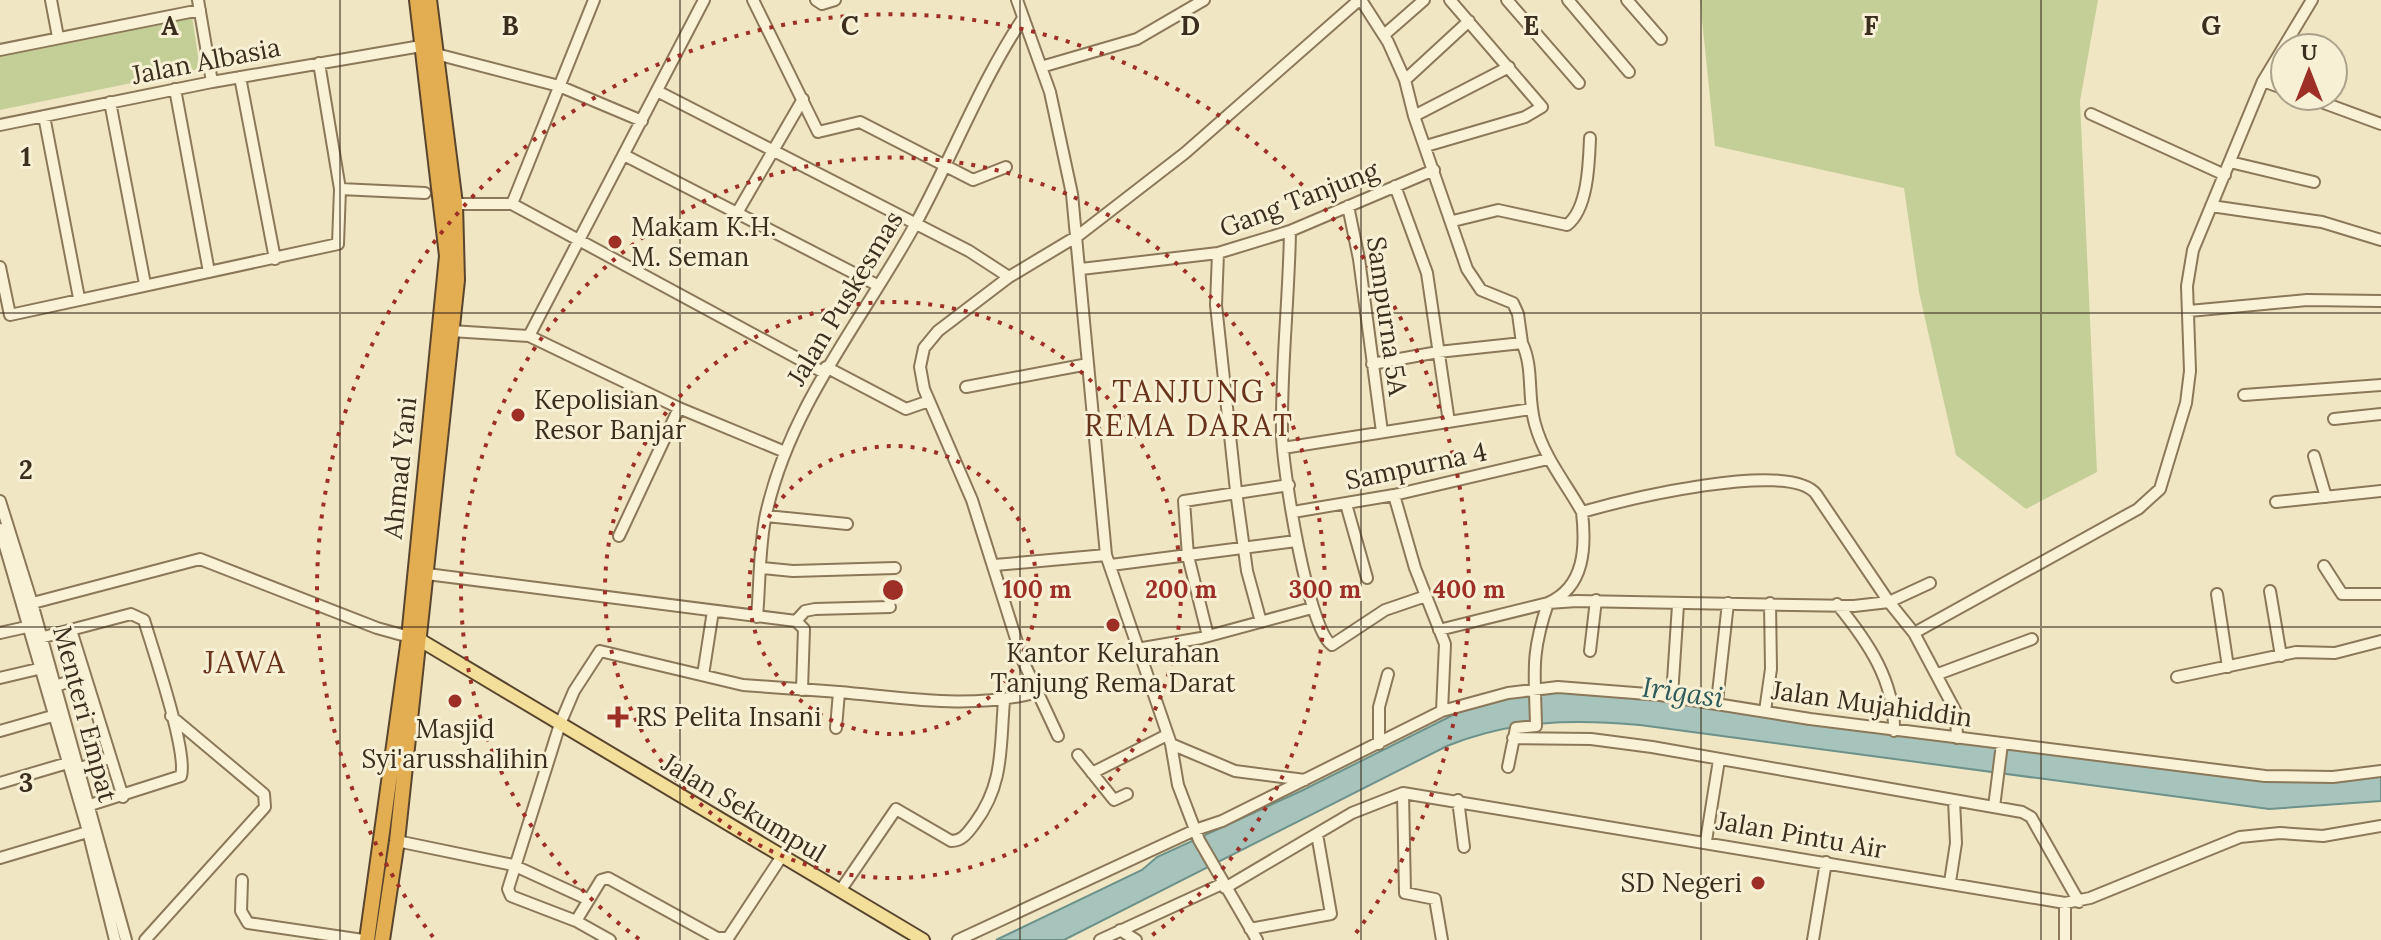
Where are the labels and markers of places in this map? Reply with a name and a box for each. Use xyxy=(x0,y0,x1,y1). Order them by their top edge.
place label: Makam K.H. M. Seman xyxy=(631,210,777,273)
marker: Makam K.H. M. Seman xyxy=(606,233,624,251)
place label: Kepolisian Resor Banjar xyxy=(534,383,687,446)
marker: Kepolisian Resor Banjar xyxy=(509,406,527,424)
centre of rings xyxy=(879,576,907,604)
marker: Kantor Kelurahan Tanjung Rema Darat xyxy=(1104,616,1122,634)
place label: Kantor Kelurahan Tanjung Rema Darat xyxy=(990,636,1236,699)
marker: Masjid Syi'arusshalihin xyxy=(446,692,464,710)
place label: RS Pelita Insani xyxy=(636,700,821,733)
marker: RS Pelita Insani xyxy=(607,706,629,728)
place label: Masjid Syi'arusshalihin xyxy=(361,712,549,775)
place label: SD Negeri xyxy=(1621,866,1742,899)
marker: SD Negeri xyxy=(1749,874,1767,892)

